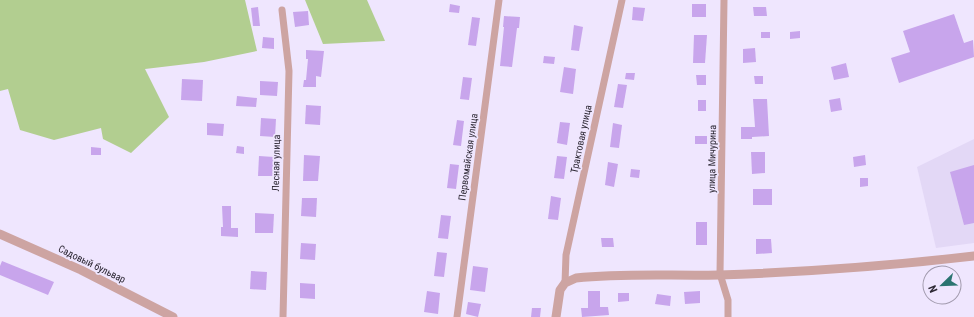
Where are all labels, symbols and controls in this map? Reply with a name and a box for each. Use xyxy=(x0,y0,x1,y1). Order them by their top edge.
street label: Трактовая улица xyxy=(568,104,594,174)
street label: Первомайская улица xyxy=(456,113,480,201)
street label: улица Мичурина xyxy=(706,125,718,193)
street label: Лесная улица xyxy=(270,134,282,191)
street label: Садовый бульвар xyxy=(57,243,128,285)
north arrow xyxy=(922,265,962,305)
text: N xyxy=(926,283,941,294)

